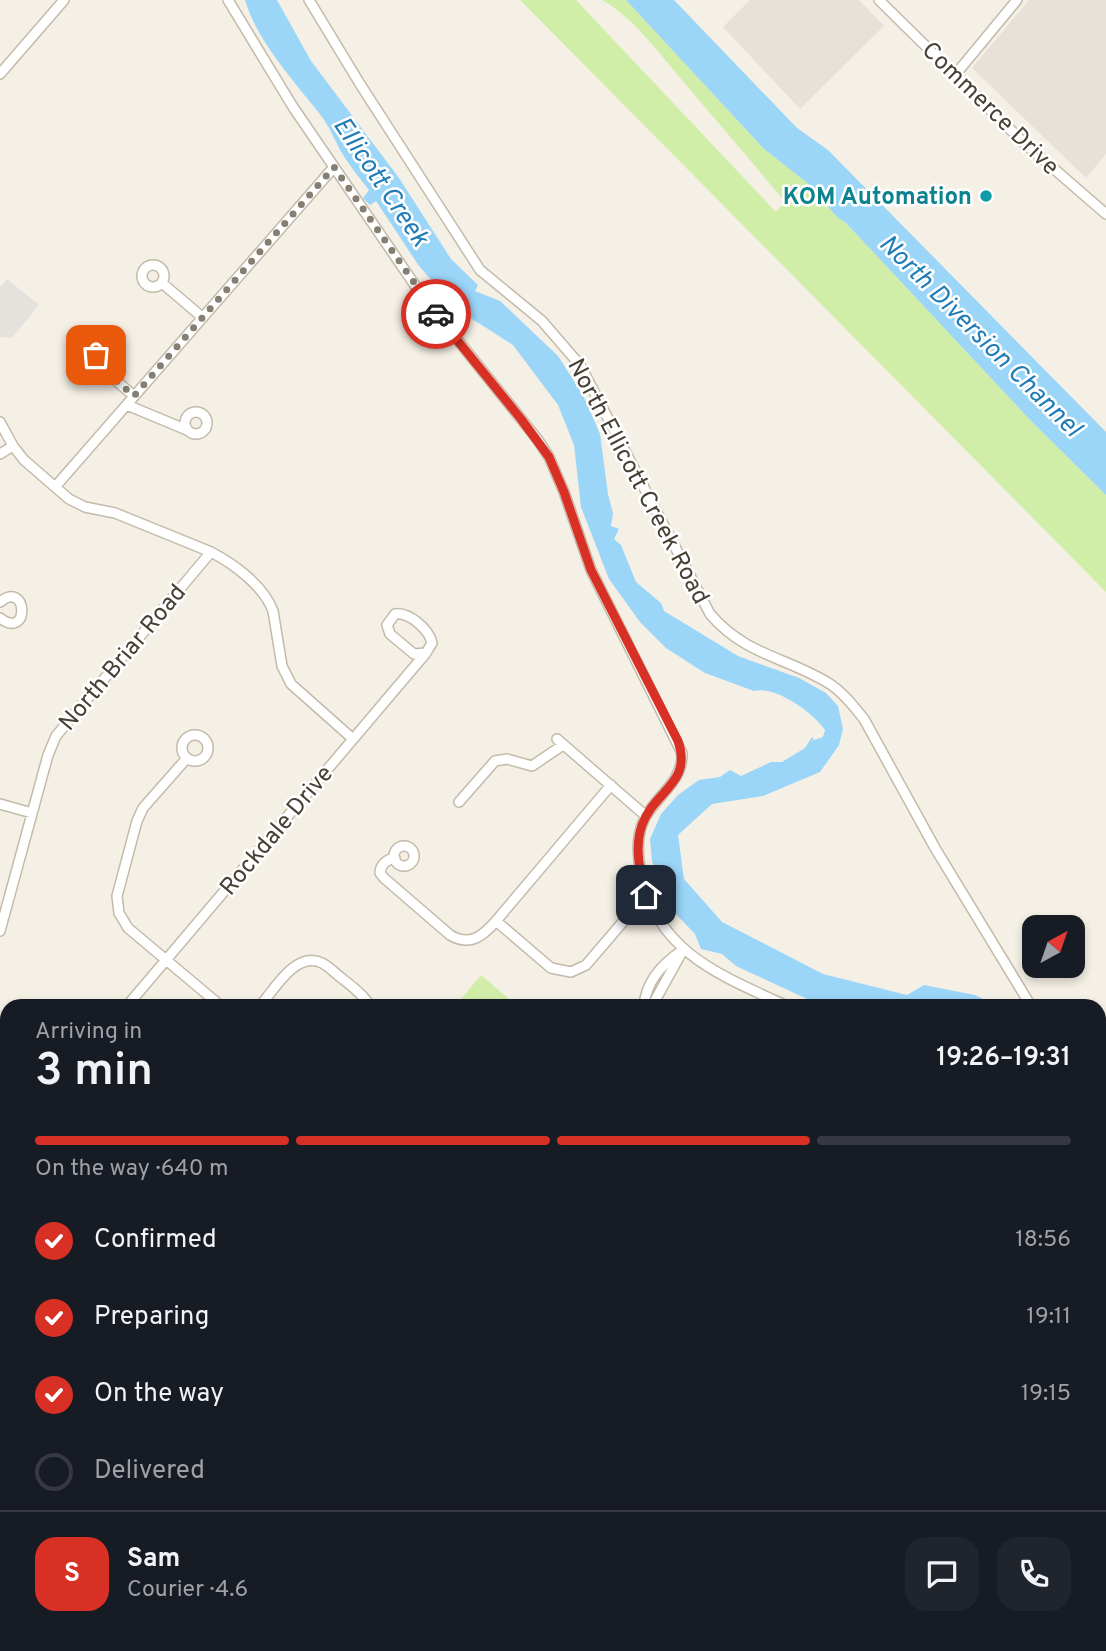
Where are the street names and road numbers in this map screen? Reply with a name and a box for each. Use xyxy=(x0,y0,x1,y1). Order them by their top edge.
street label: Commerce Drive xyxy=(915,36,1065,183)
street label: North Ellicott Creek Road xyxy=(560,354,715,610)
street label: North Briar Road xyxy=(53,579,194,738)
street label: Rockdale Drive xyxy=(214,760,341,903)

